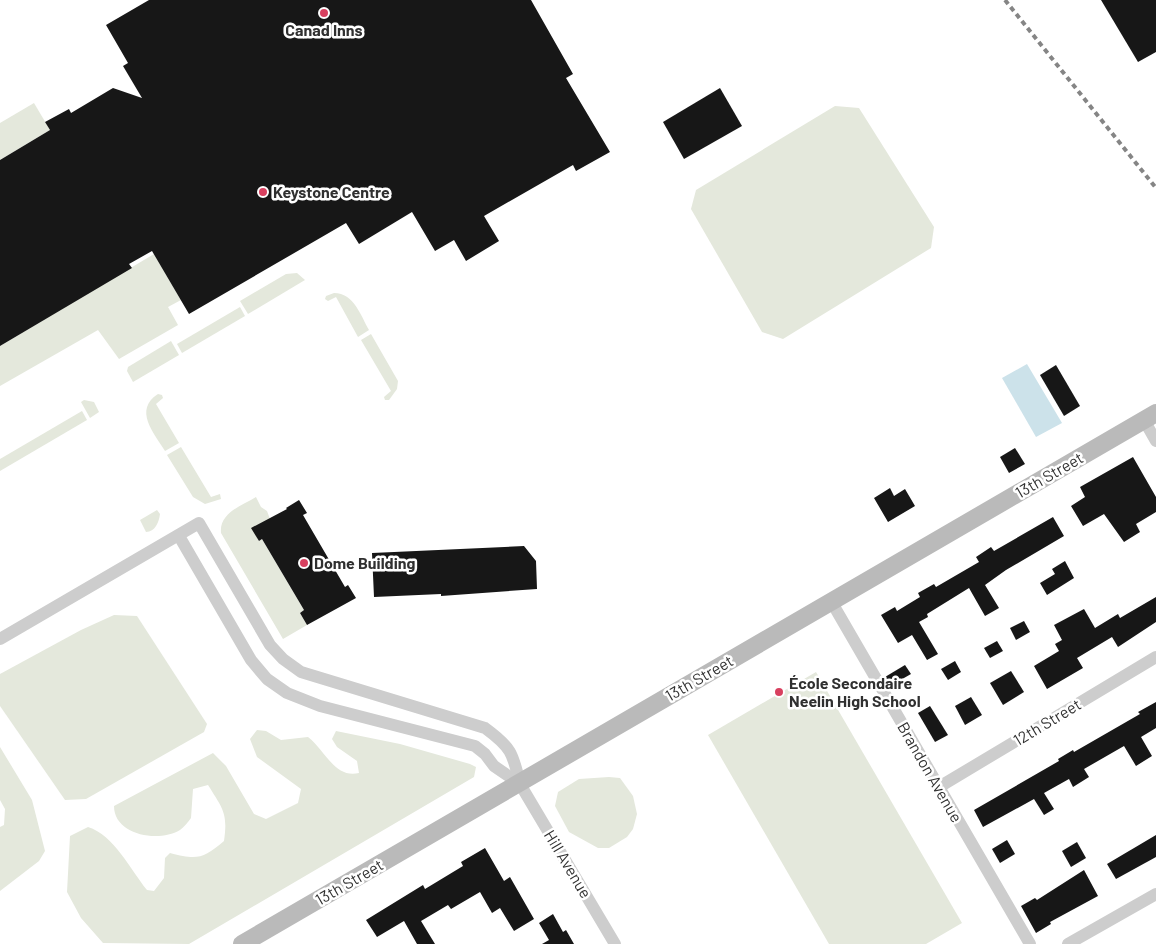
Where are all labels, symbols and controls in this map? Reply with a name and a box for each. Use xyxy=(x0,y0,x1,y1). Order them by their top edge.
marker: Canad Inns xyxy=(318,7,330,19)
place label: Canad Inns xyxy=(285,20,363,39)
place label: Keystone Centre xyxy=(273,182,390,201)
marker: Keystone Centre xyxy=(257,186,269,198)
street label: 13th Street xyxy=(1011,448,1086,502)
place label: Dome Building xyxy=(314,553,415,572)
marker: Dome Building xyxy=(298,557,310,569)
street label: 13th Street xyxy=(661,651,736,705)
place label: École Secondaire Neelin High School xyxy=(789,673,921,710)
marker: École Secondaire Neelin High School xyxy=(773,686,785,698)
street label: 12th Street xyxy=(1009,694,1084,749)
street label: Brandon Avenue xyxy=(894,718,967,825)
street label: Hill Avenue xyxy=(541,826,596,901)
street label: 13th Street xyxy=(311,855,386,909)

